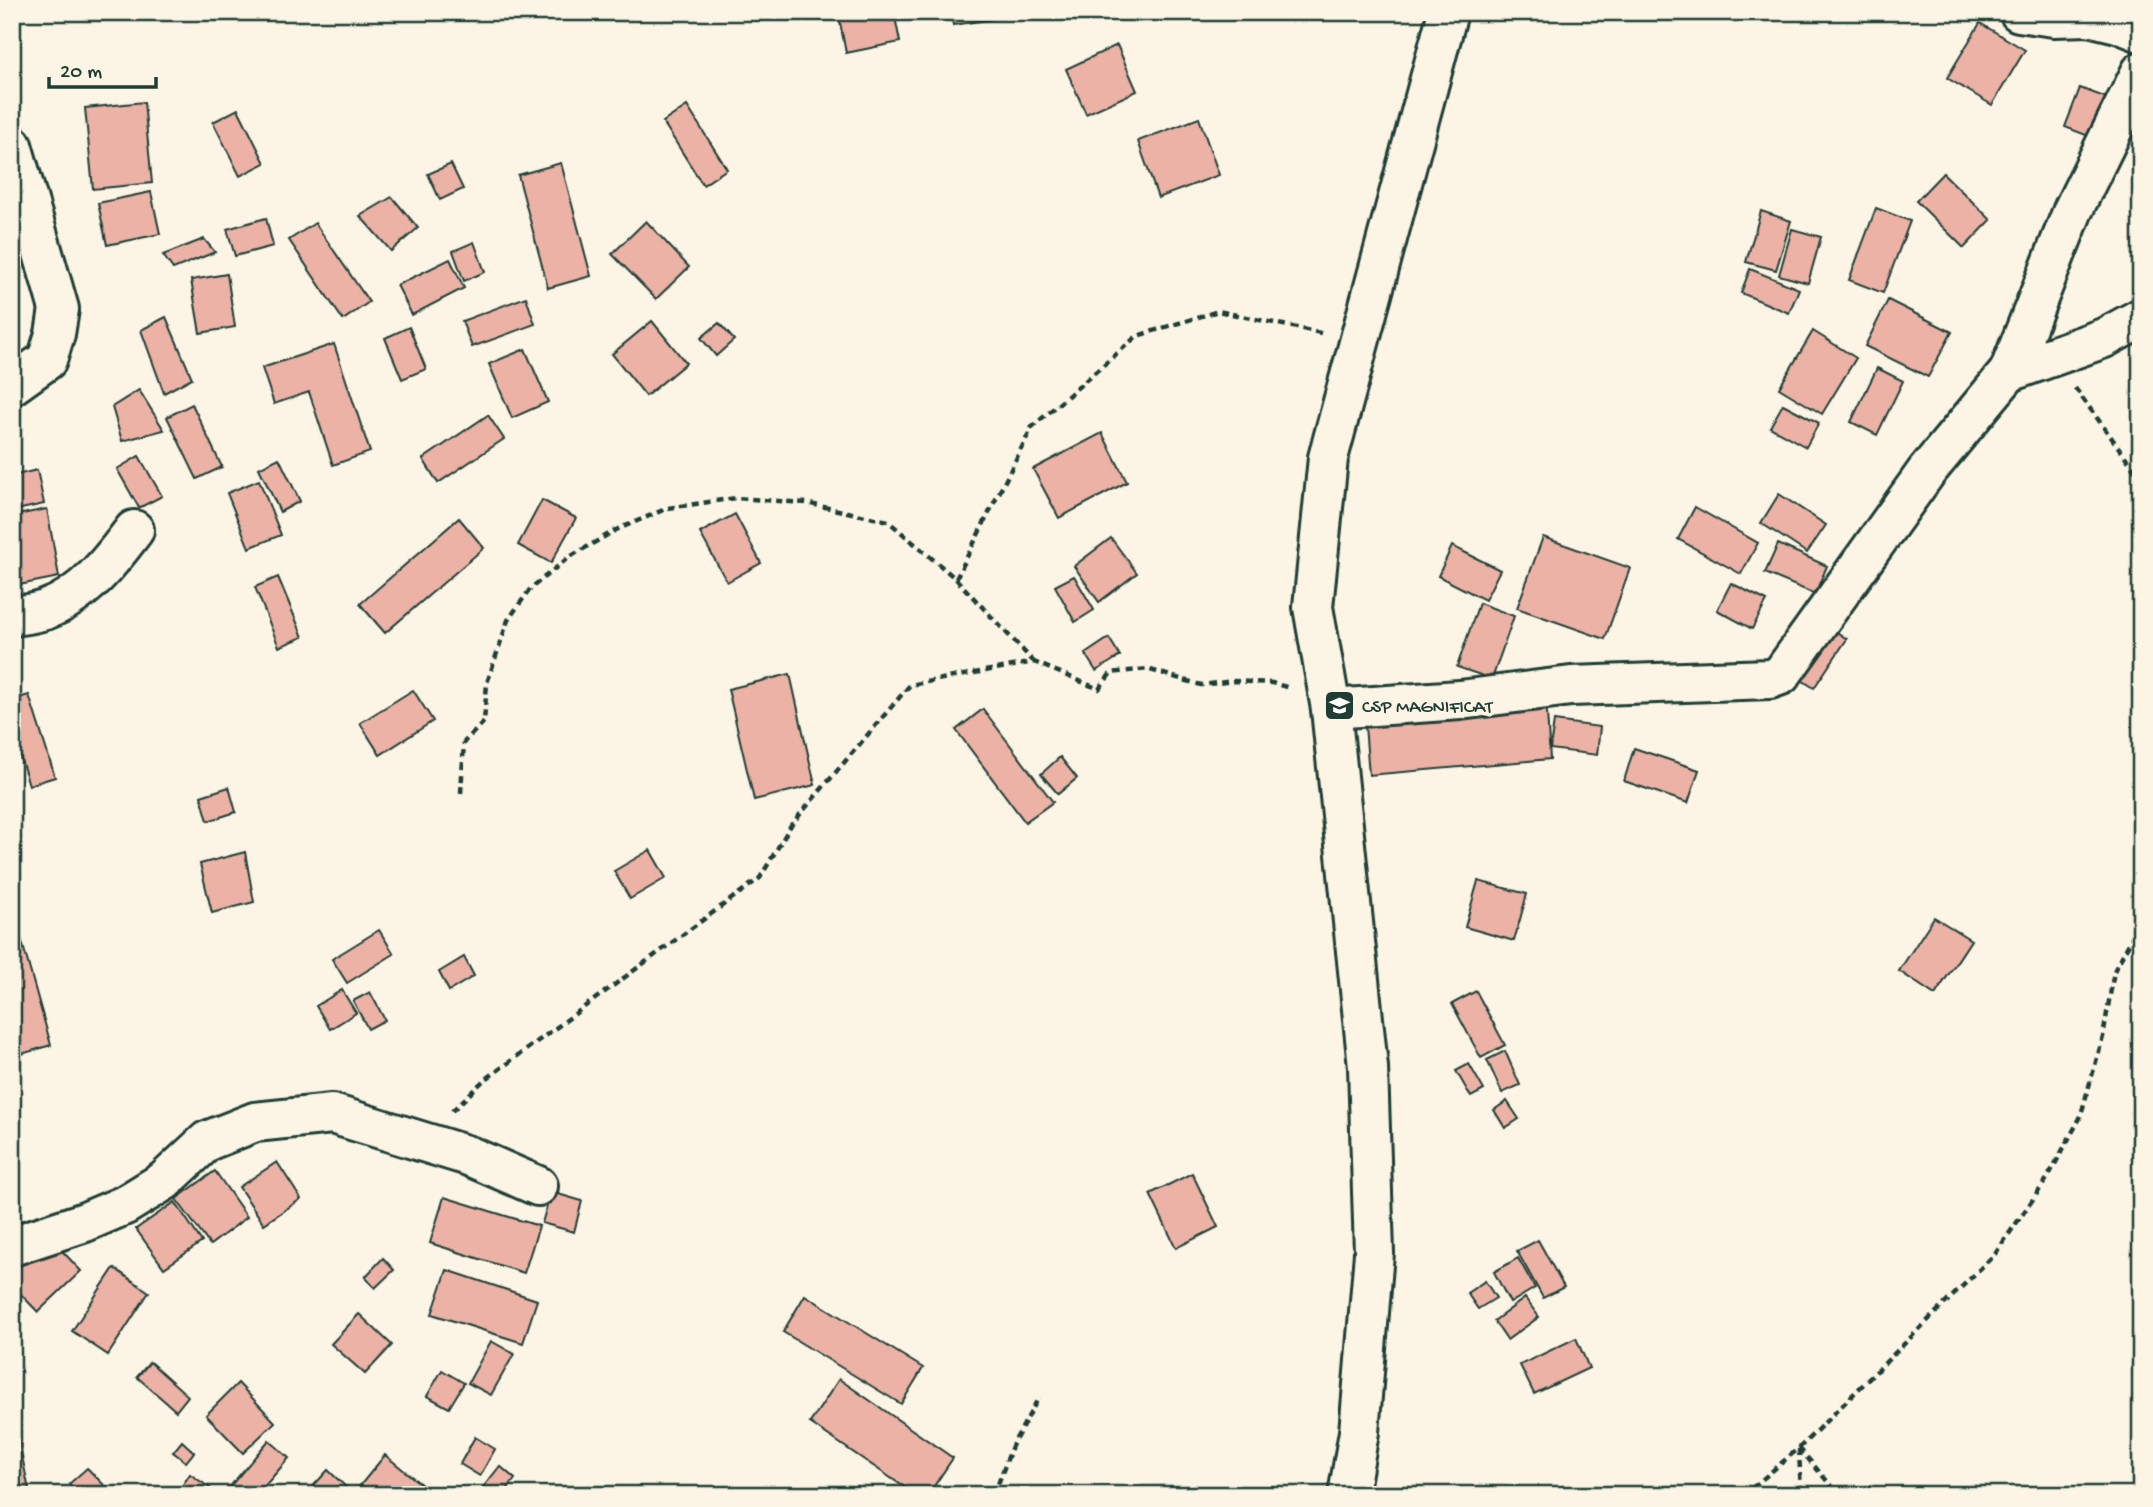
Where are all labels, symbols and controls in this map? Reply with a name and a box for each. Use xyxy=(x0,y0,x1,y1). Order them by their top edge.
scale bar xyxy=(49,46,156,90)
text: 20 m xyxy=(60,61,102,86)
school or university icon: CSP MAGNIFICAT xyxy=(1322,688,1356,722)
place label: CSP MAGNIFICAT xyxy=(1362,697,1493,720)

